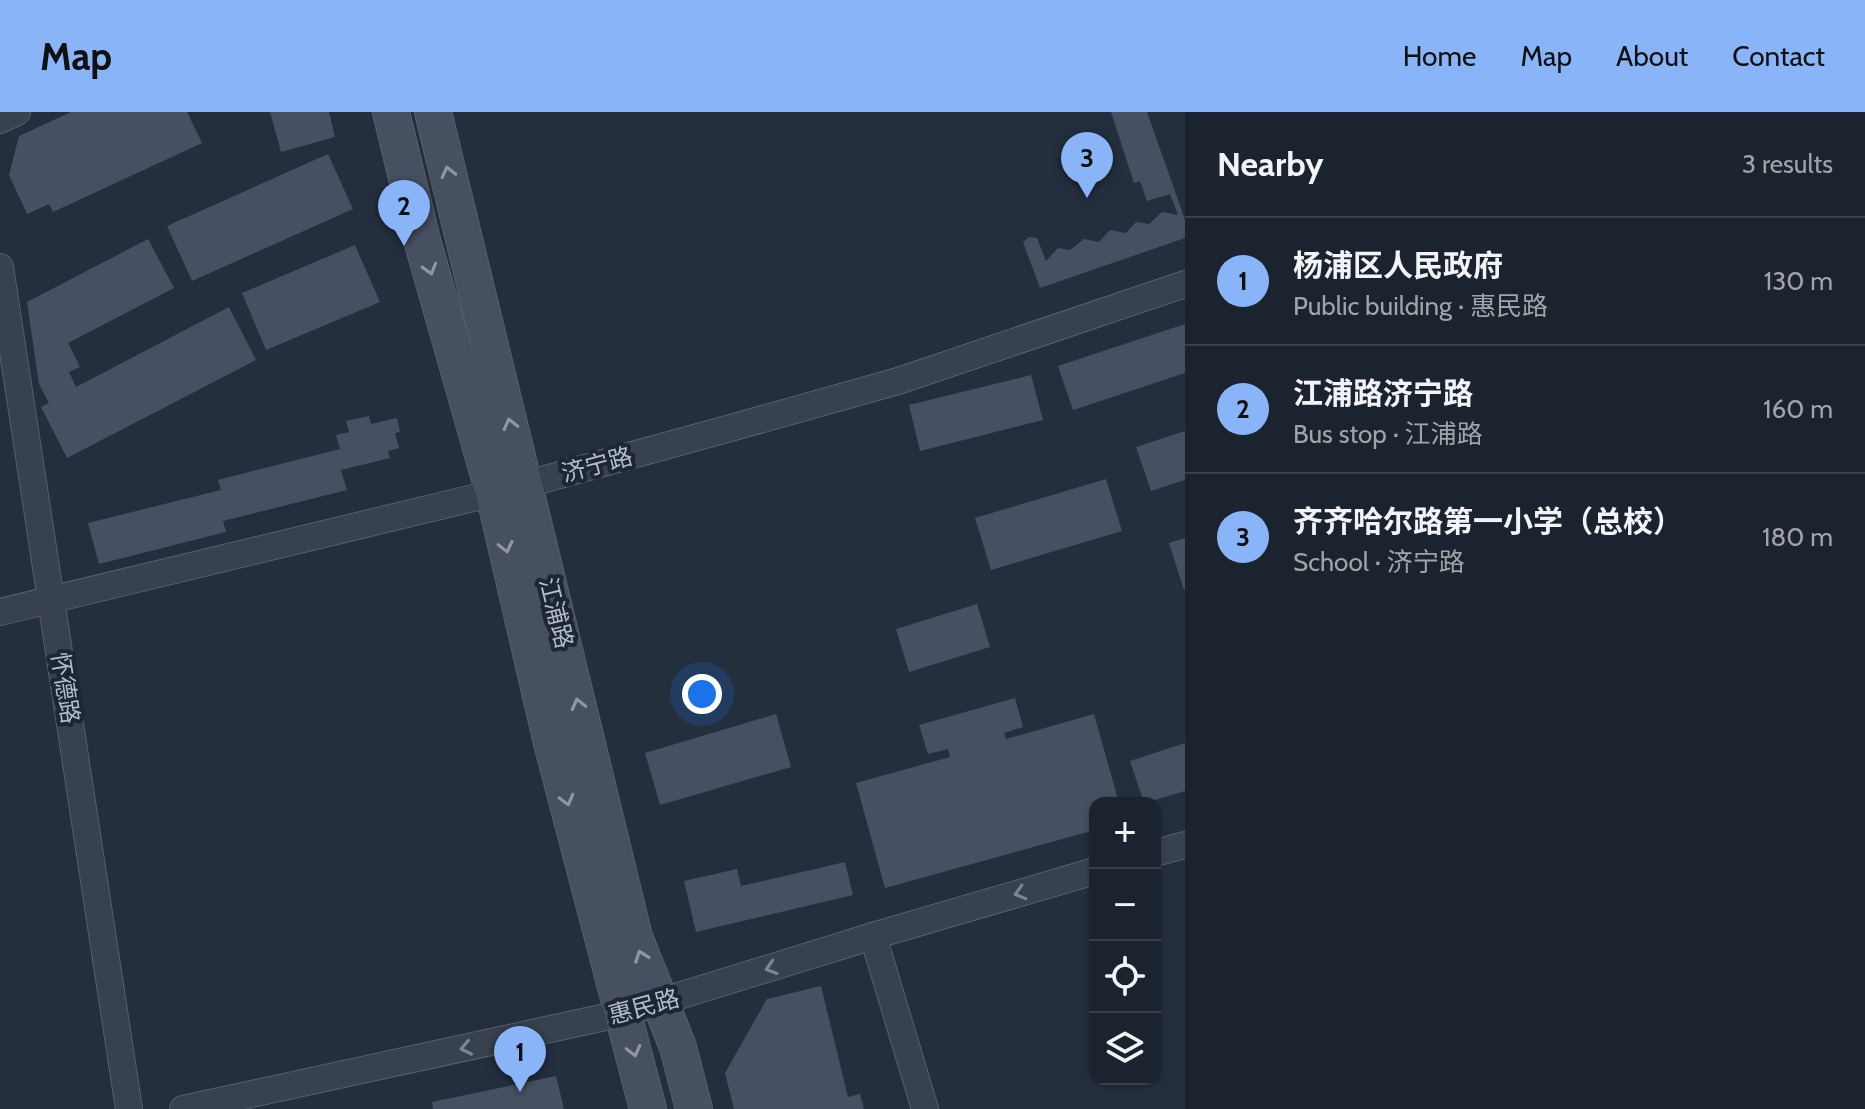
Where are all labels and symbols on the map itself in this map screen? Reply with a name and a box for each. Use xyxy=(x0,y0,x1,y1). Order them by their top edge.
pin: 3 xyxy=(1061,132,1113,198)
one-way arrow xyxy=(440,166,457,179)
pin: 2 xyxy=(378,180,430,246)
one-way arrow xyxy=(421,262,437,276)
one-way arrow xyxy=(502,418,519,432)
street label: 济宁路 xyxy=(558,441,635,488)
one-way arrow xyxy=(497,540,514,553)
street label: 江浦路 xyxy=(534,574,579,651)
street label: 怀德路 xyxy=(46,650,85,726)
your location xyxy=(682,674,722,714)
one-way arrow xyxy=(570,698,587,712)
one-way arrow xyxy=(558,792,575,806)
one-way arrow xyxy=(1014,884,1028,900)
one-way arrow xyxy=(634,950,651,964)
one-way arrow xyxy=(765,959,779,975)
street label: 惠民路 xyxy=(605,983,682,1030)
pin: 1 xyxy=(494,1026,546,1092)
one-way arrow xyxy=(459,1039,473,1056)
one-way arrow xyxy=(624,1044,641,1057)

